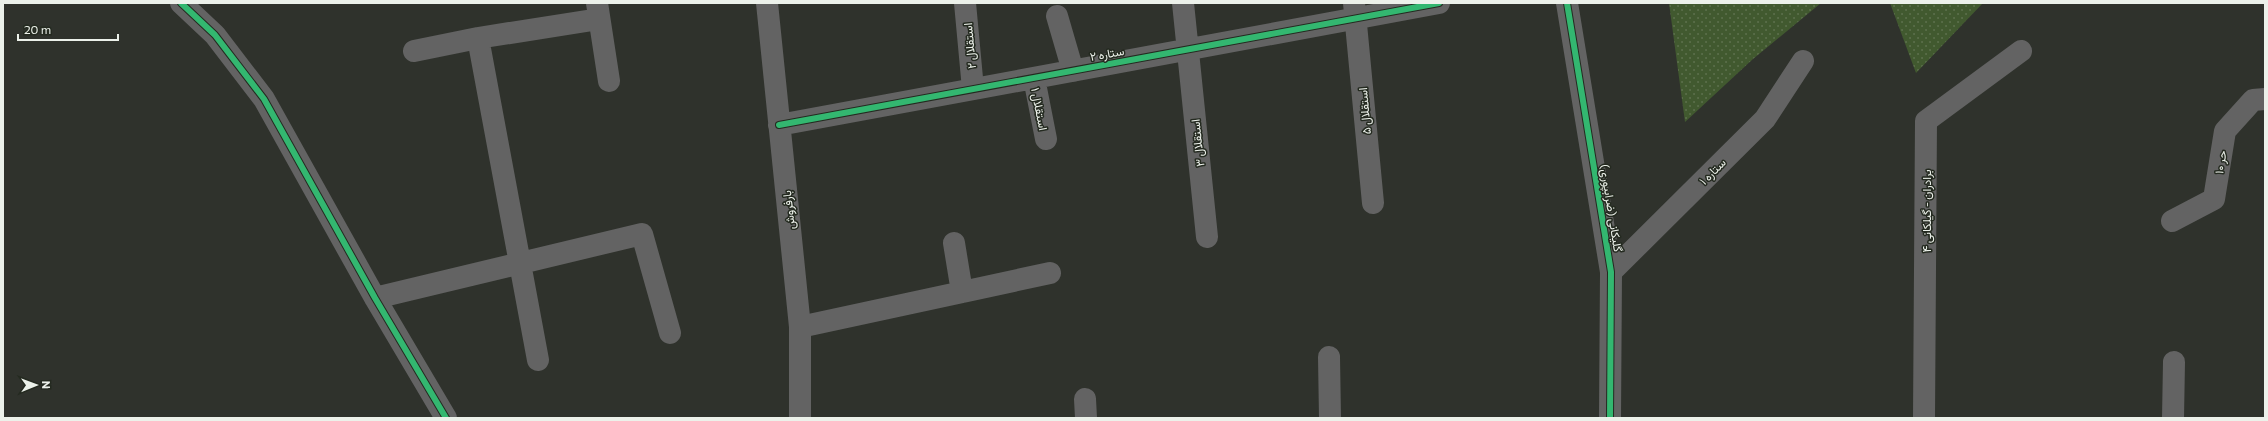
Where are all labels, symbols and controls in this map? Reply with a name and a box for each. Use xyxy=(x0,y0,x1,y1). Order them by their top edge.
scale bar xyxy=(18,16,118,42)
text: 20 m xyxy=(24,22,51,36)
street label: استقلال ۲ xyxy=(960,22,980,70)
street label: ستاره ۲ xyxy=(1089,43,1126,65)
street label: استقلال ۱ xyxy=(1027,86,1051,132)
street label: استقلال ۵ xyxy=(1355,87,1375,135)
street label: استقلال ۳ xyxy=(1188,118,1208,168)
street label: حر ۱۰ xyxy=(2211,149,2231,175)
street label: ستاره ۱ xyxy=(1696,155,1730,189)
street label: گلیکانی (ضرابپوری) xyxy=(1596,163,1626,253)
street label: برادران - گیلکانی ۴ xyxy=(1919,170,1935,252)
street label: بارفروش xyxy=(779,189,799,230)
north arrow xyxy=(16,365,56,405)
text: N xyxy=(40,381,53,389)

